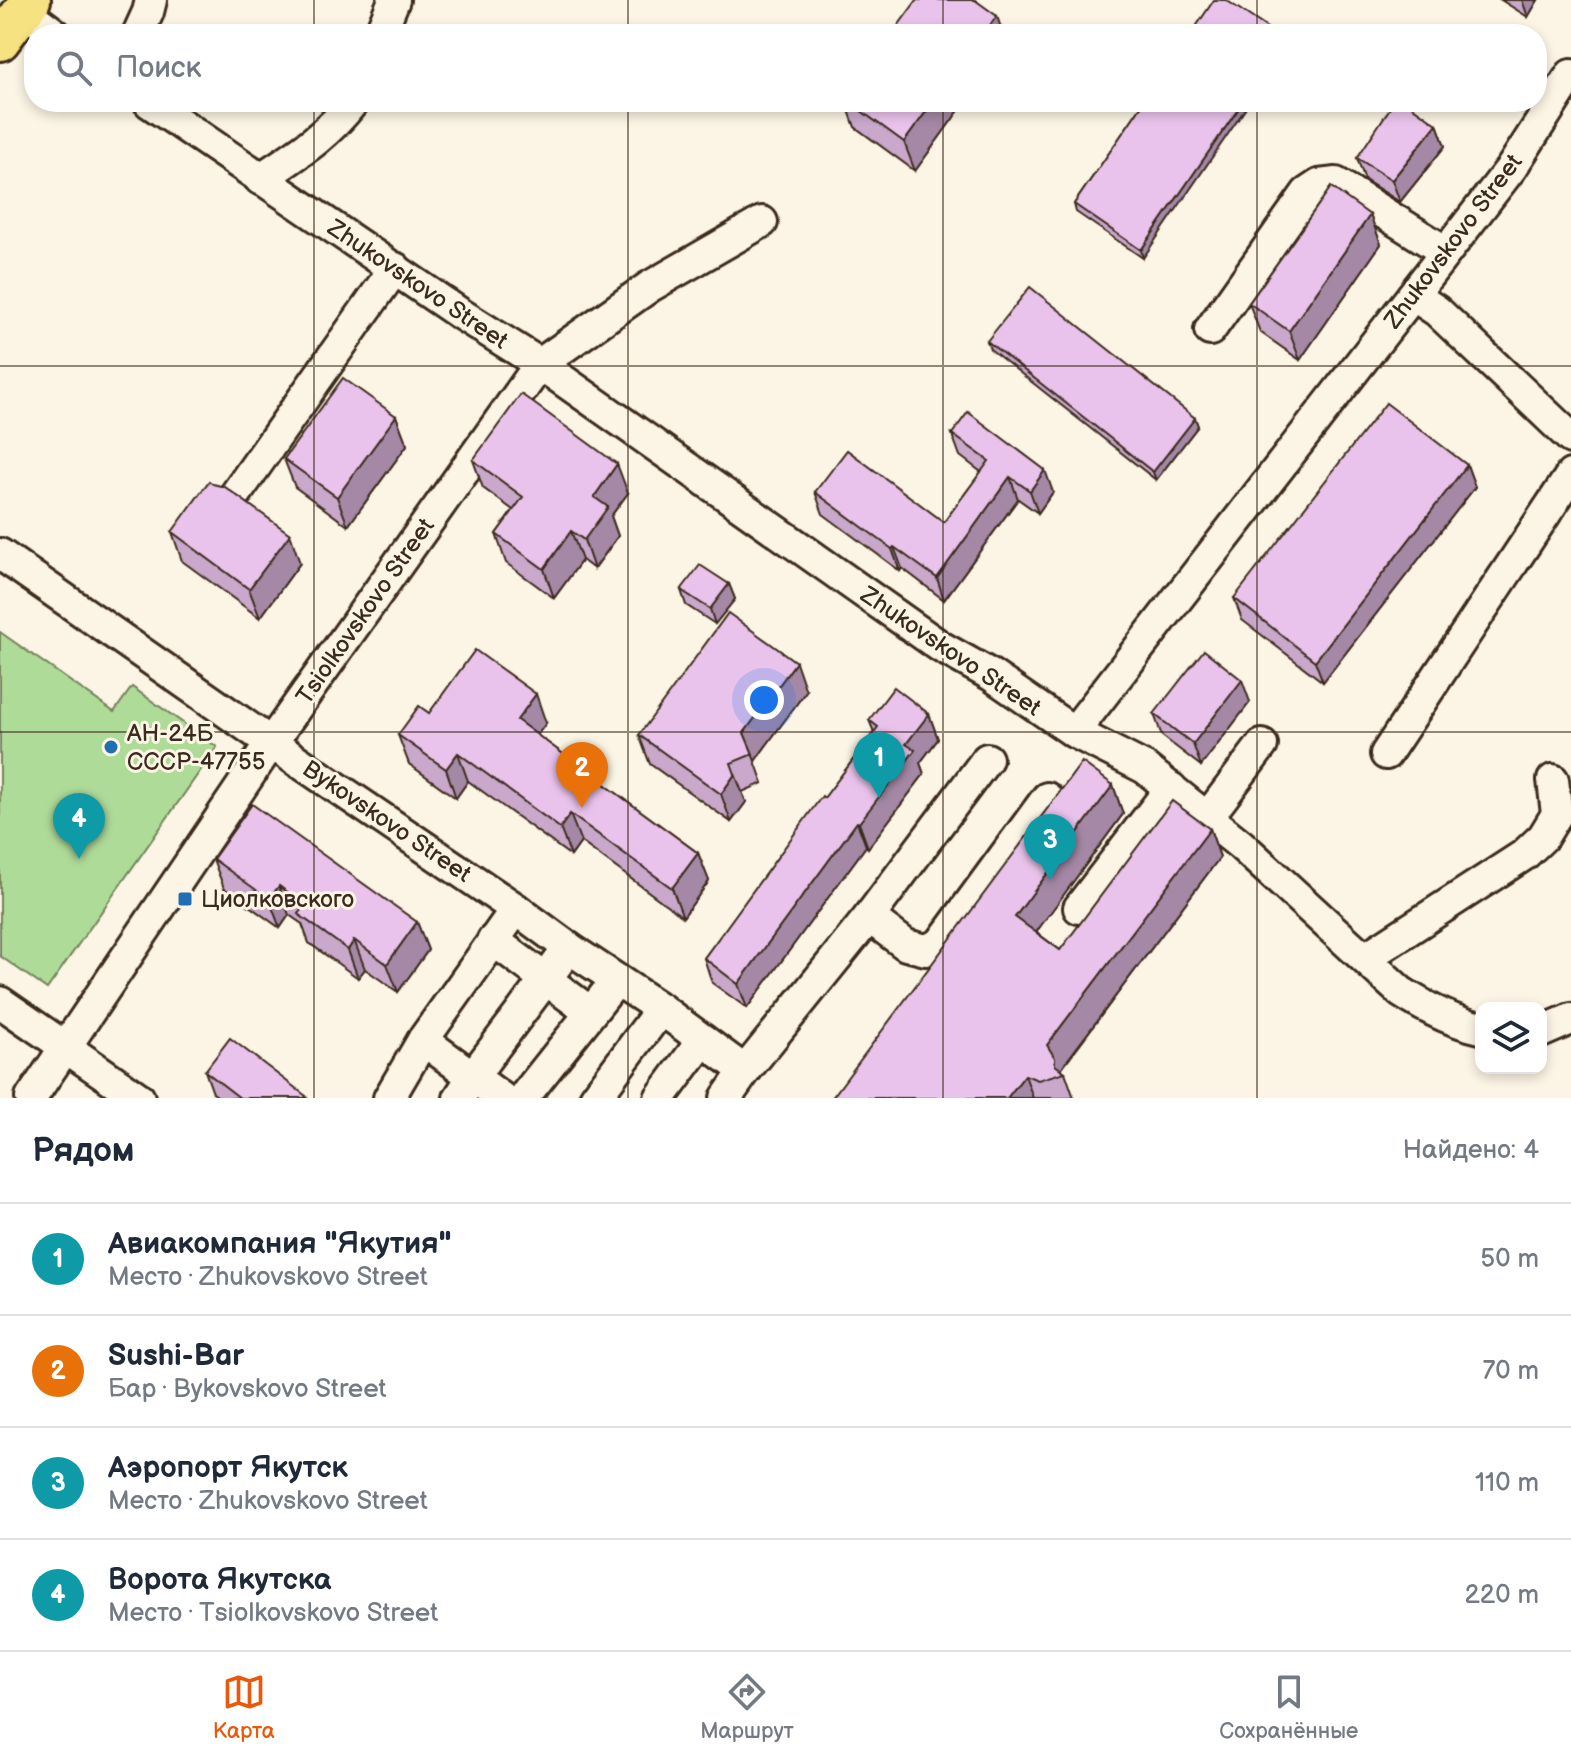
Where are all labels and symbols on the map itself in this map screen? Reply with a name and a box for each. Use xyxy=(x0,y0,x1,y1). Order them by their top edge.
street label: Zhukovskovo Street xyxy=(1378,148,1529,335)
street label: Zhukovskovo Street xyxy=(321,213,514,356)
street label: Tsiolkovskovo Street xyxy=(290,512,441,710)
street label: Zhukovskovo Street xyxy=(854,580,1047,723)
your location xyxy=(744,680,784,720)
place label: АН-24Б СССР-47755 xyxy=(126,719,265,776)
pin: 1 xyxy=(853,732,905,798)
marker: АН-24Б СССР-47755 xyxy=(102,738,120,756)
pin: 2 xyxy=(556,742,608,808)
street label: Bykovskovo Street xyxy=(297,754,477,889)
pin: 4 xyxy=(53,793,105,859)
pin: 3 xyxy=(1024,814,1076,880)
place label: Циолковского xyxy=(201,885,354,914)
marker: Циолковского xyxy=(176,890,194,908)

